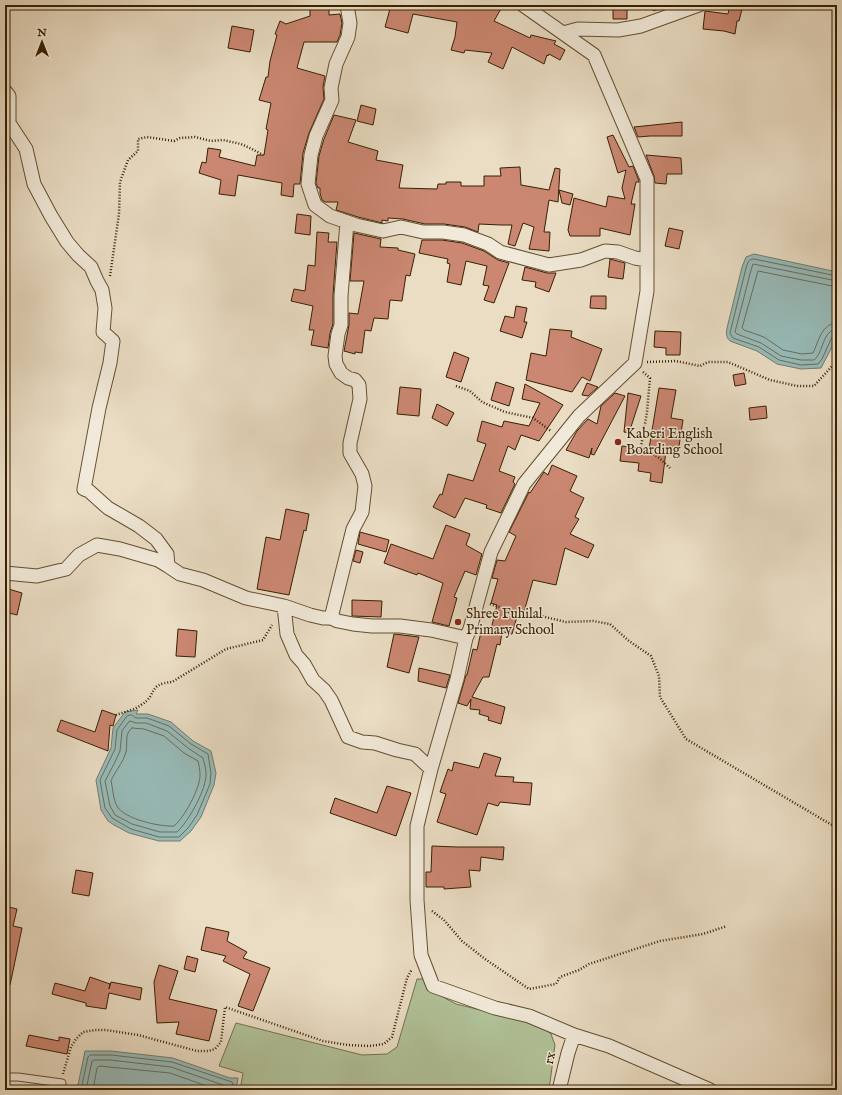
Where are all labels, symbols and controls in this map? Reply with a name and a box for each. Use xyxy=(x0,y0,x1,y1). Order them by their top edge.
north arrow xyxy=(22,22,62,62)
text: N xyxy=(36,26,47,40)
place label: Kaberi English Boarding School xyxy=(626,425,723,459)
marker: Kaberi English Boarding School xyxy=(613,437,623,447)
place label: Shree Fuhilal Primary School xyxy=(466,605,555,639)
marker: Shree Fuhilal Primary School xyxy=(453,617,463,627)
street label: rx xyxy=(540,1050,560,1066)

